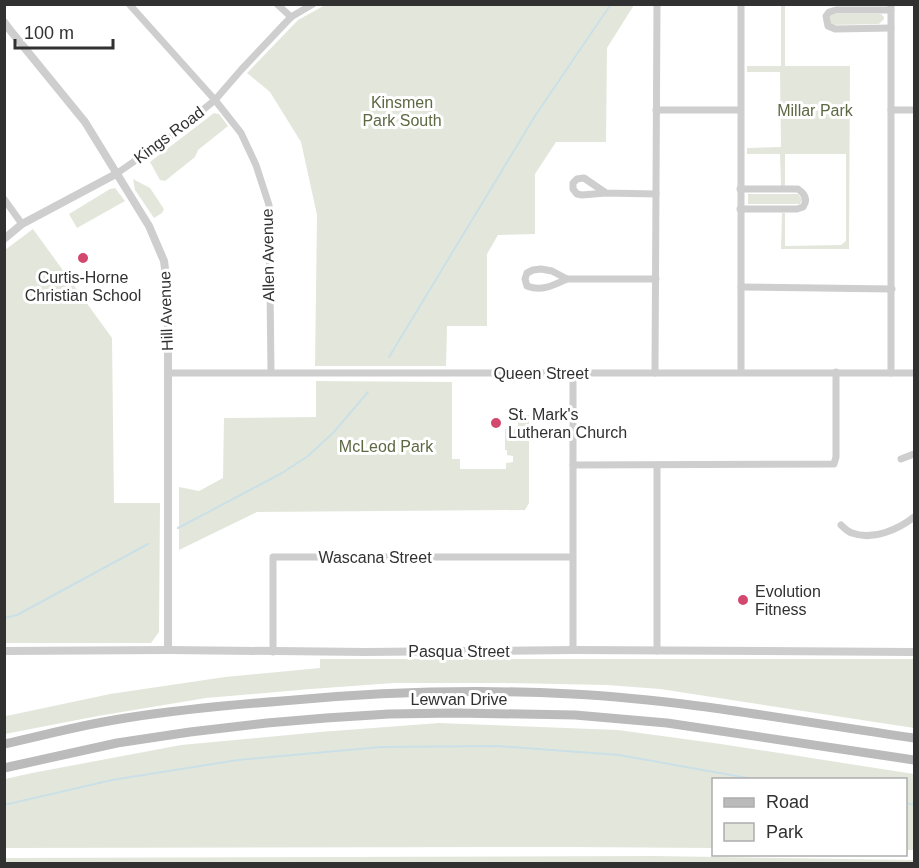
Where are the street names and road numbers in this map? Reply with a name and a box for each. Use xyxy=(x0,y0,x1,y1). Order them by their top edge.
street label: Kings Road xyxy=(131,103,207,167)
street label: Allen Avenue xyxy=(259,208,277,302)
street label: Hill Avenue xyxy=(156,271,176,351)
street label: Queen Street xyxy=(493,365,589,382)
street label: Wascana Street xyxy=(318,549,432,566)
street label: Pasqua Street xyxy=(408,643,510,660)
street label: Lewvan Drive xyxy=(411,691,508,708)

